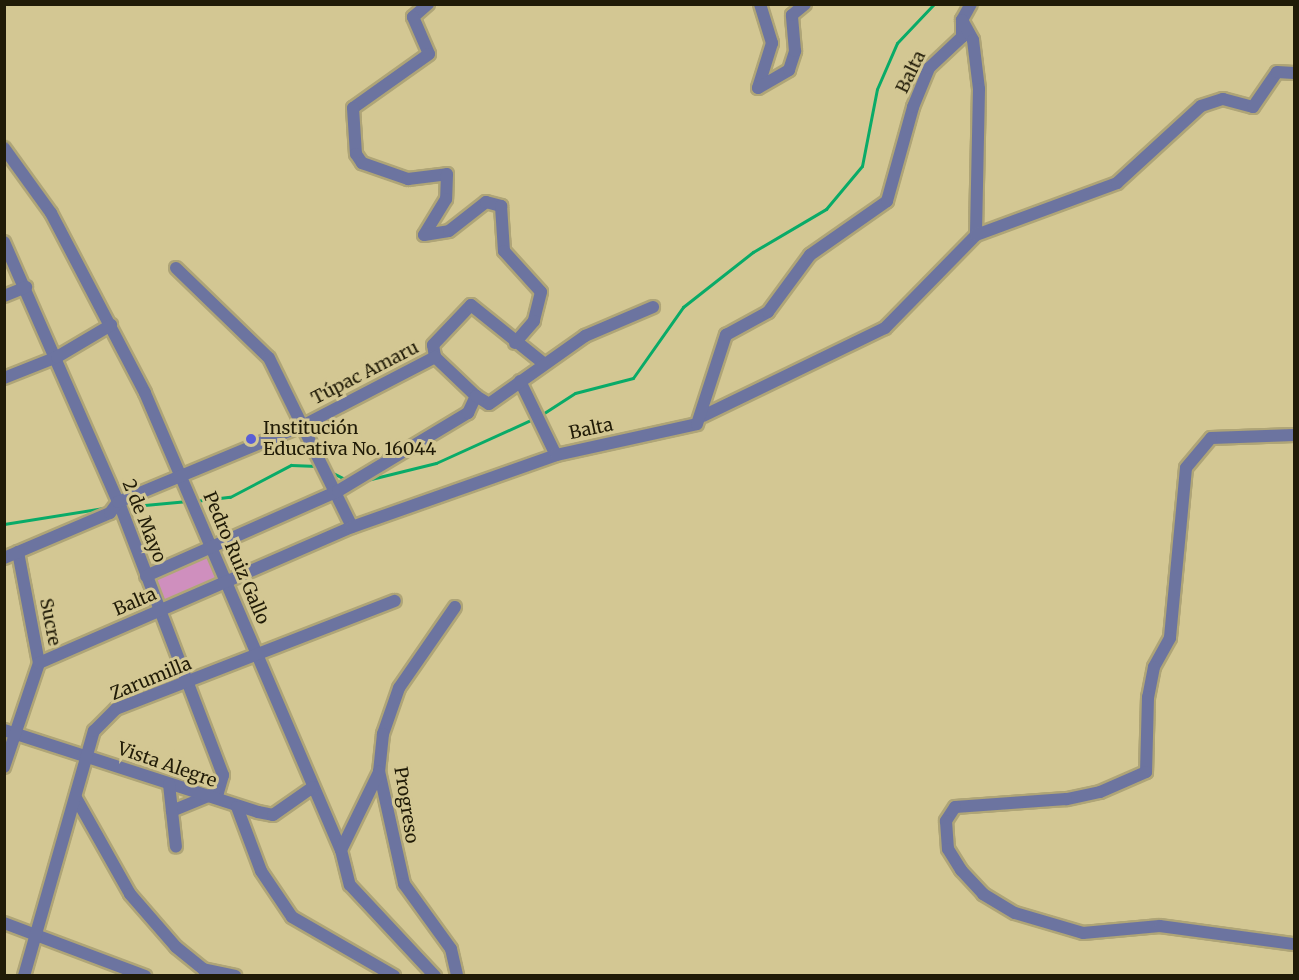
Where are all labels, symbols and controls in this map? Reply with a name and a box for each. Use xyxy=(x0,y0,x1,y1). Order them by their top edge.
street label: Balta xyxy=(892,47,930,97)
street label: Túpac Amaru xyxy=(308,337,422,409)
street label: Balta xyxy=(567,414,615,444)
place label: Institución Educativa No. 16044 xyxy=(263,418,436,460)
marker: Institución Educativa No. 16044 xyxy=(244,432,258,446)
street label: 2 de Mayo xyxy=(118,476,170,566)
street label: Pedro Ruiz Gallo xyxy=(198,488,274,628)
street label: Balta xyxy=(110,583,160,621)
street label: Sucre xyxy=(35,596,65,648)
street label: Zarumilla xyxy=(107,653,195,705)
street label: Vista Alegre xyxy=(114,738,220,792)
street label: Progreso xyxy=(389,765,423,845)

